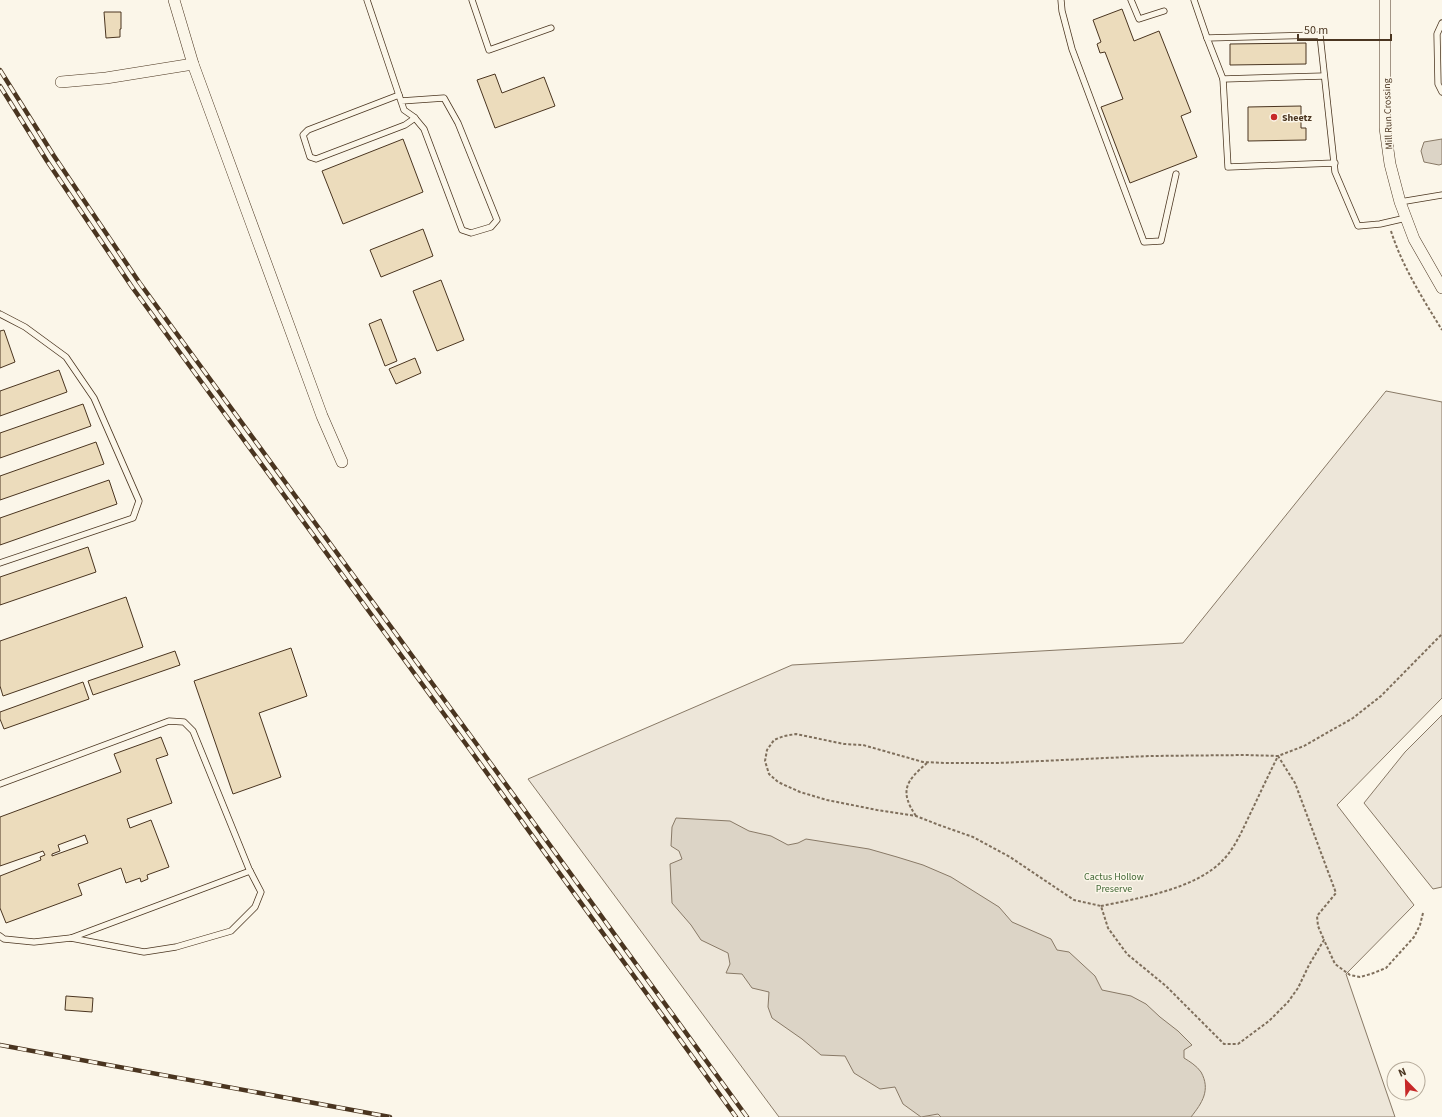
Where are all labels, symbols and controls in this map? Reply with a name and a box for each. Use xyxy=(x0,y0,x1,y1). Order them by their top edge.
scale bar xyxy=(1298,16,1391,42)
text: 50 m xyxy=(1304,22,1328,39)
street label: Mill Run Crossing xyxy=(1380,78,1396,150)
place label: Sheetz xyxy=(1282,111,1312,125)
marker: Sheetz xyxy=(1269,112,1279,122)
park label: Cactus Hollow Preserve xyxy=(1084,870,1144,896)
north arrow xyxy=(1386,1061,1426,1101)
text: N xyxy=(1396,1064,1409,1081)

